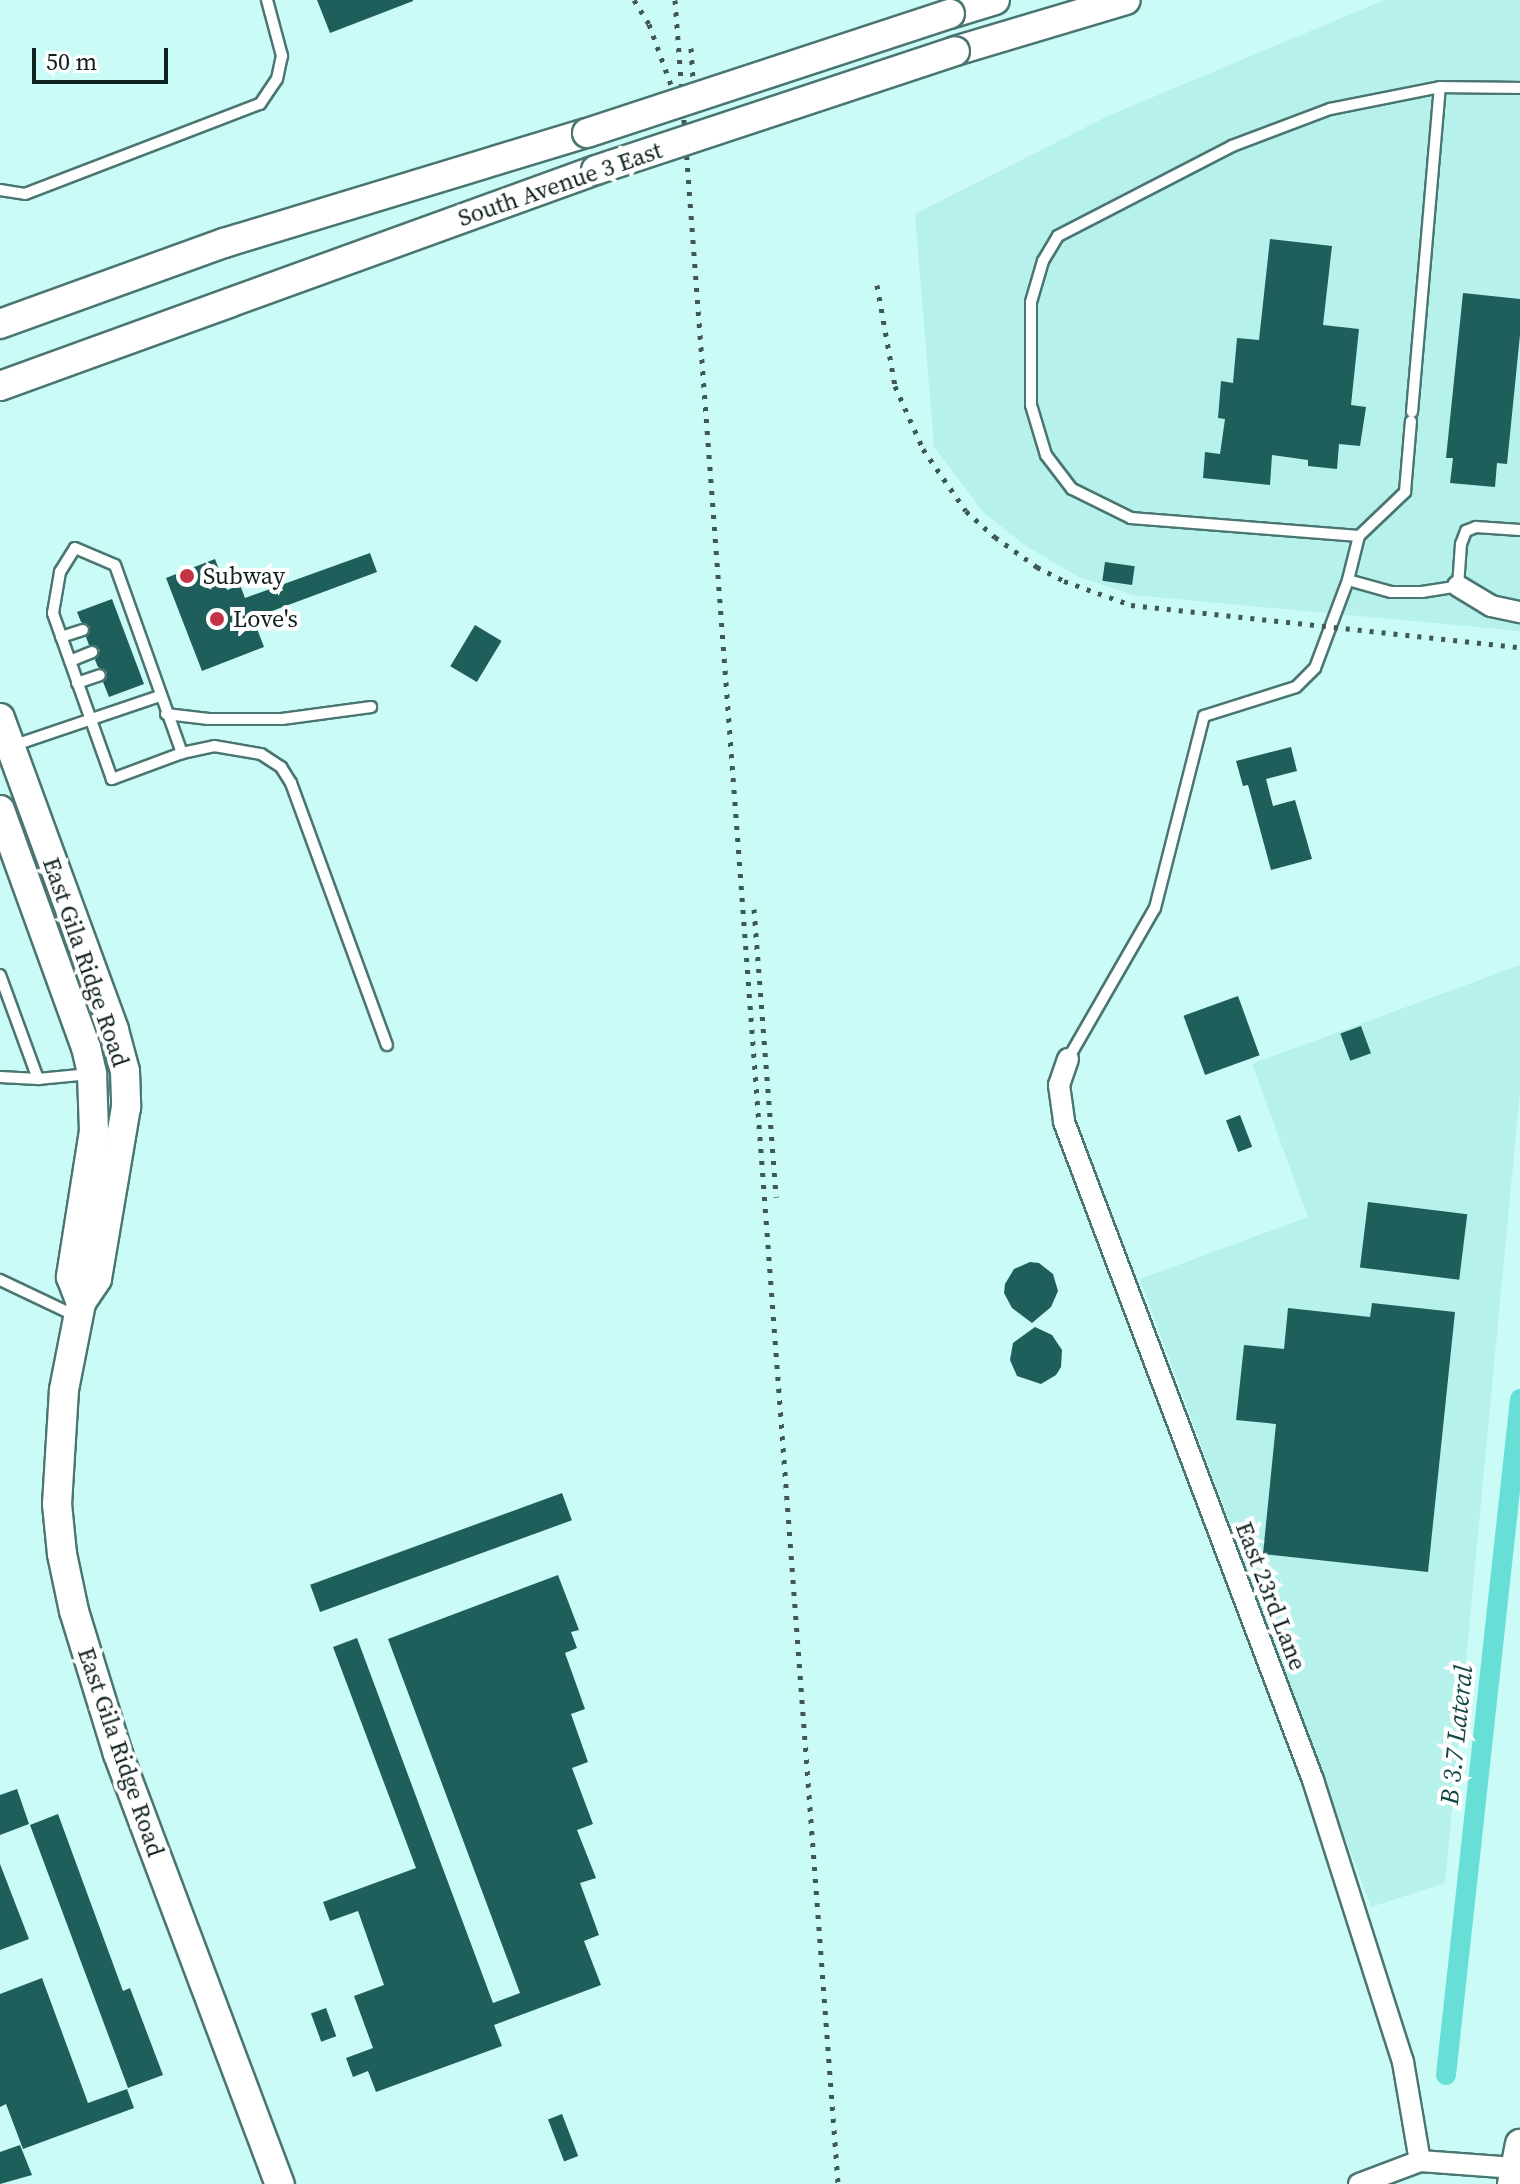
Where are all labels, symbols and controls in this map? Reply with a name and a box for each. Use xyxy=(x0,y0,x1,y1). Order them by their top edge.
scale bar xyxy=(36,32,172,82)
text: 50 m xyxy=(46,45,97,78)
street label: South Avenue 3 East xyxy=(454,136,666,232)
place label: Subway xyxy=(203,562,285,590)
marker: Subway xyxy=(178,567,196,585)
place label: Love's xyxy=(233,605,298,633)
marker: Love's xyxy=(208,610,226,628)
street label: East Gila Ridge Road xyxy=(37,854,135,1070)
street label: East 23rd Lane xyxy=(1229,1518,1313,1674)
street label: East Gila Ridge Road xyxy=(72,1644,170,1860)
water label: B 3.7 Lateral xyxy=(1434,1664,1480,1806)

